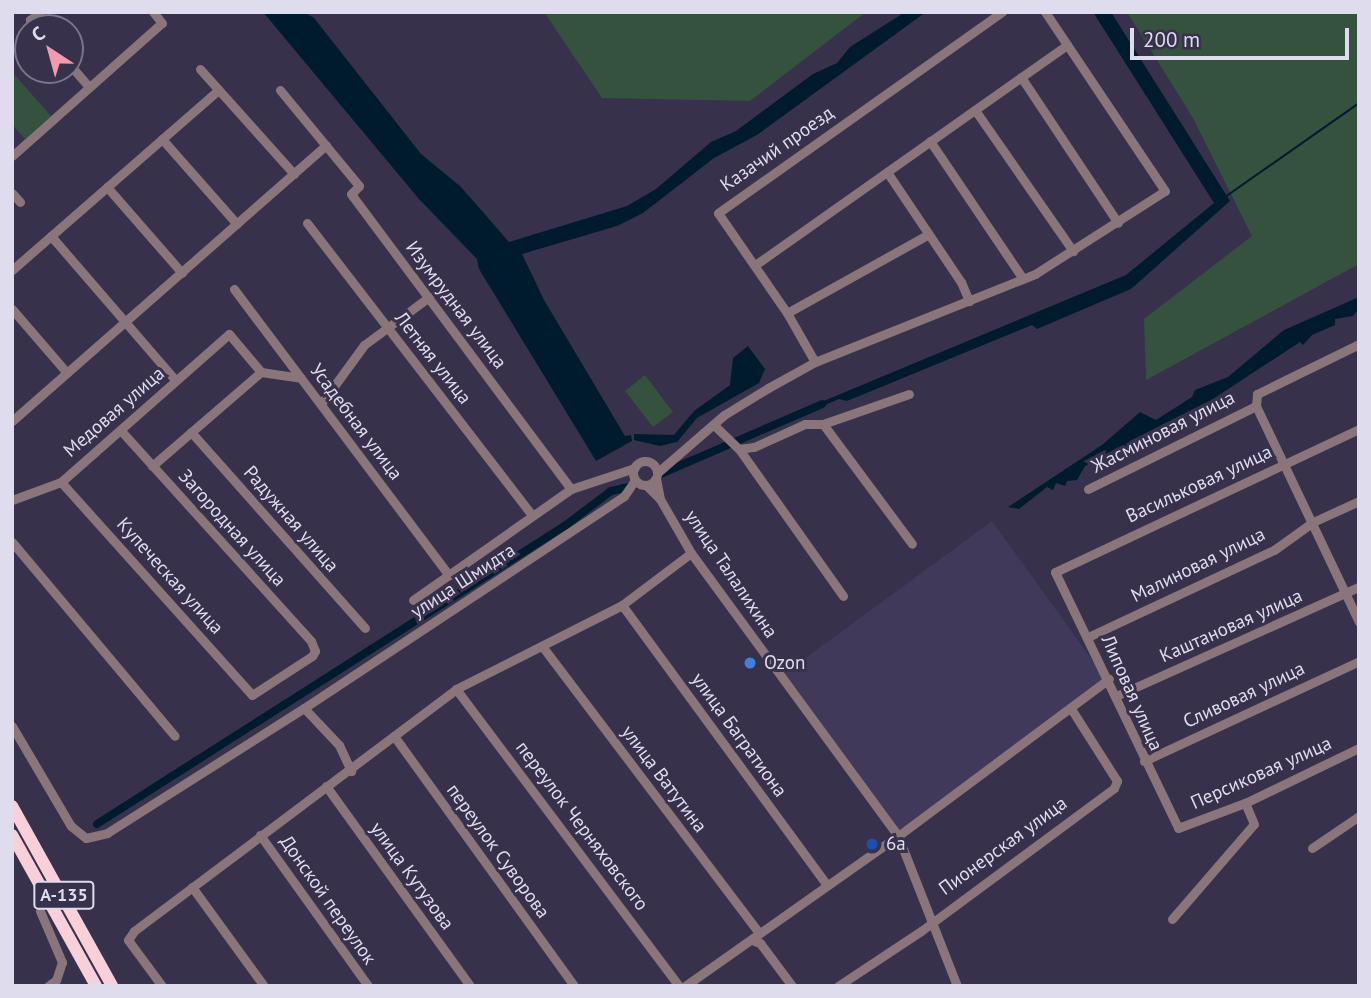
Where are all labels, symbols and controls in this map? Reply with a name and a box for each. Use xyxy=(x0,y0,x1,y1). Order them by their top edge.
north arrow xyxy=(14,14,84,84)
scale bar xyxy=(1133,14,1352,58)
text: С xyxy=(26,21,49,46)
text: 200 m xyxy=(1143,26,1200,53)
street label: Казачий проезд xyxy=(716,102,838,196)
street label: Изумрудная улица xyxy=(401,237,511,373)
street label: Летняя улица xyxy=(390,307,476,409)
street label: Усадебная улица xyxy=(305,359,407,485)
street label: Медовая улица xyxy=(59,362,169,462)
street label: Жасминовая улица xyxy=(1088,386,1238,478)
street label: Васильковая улица xyxy=(1122,440,1276,528)
street label: Радужная улица xyxy=(239,461,343,577)
street label: Загородная улица xyxy=(174,465,290,591)
street label: улица Талалихина xyxy=(680,505,782,643)
street label: Купеческая улица xyxy=(112,513,228,639)
street label: Малиновая улица xyxy=(1127,523,1269,607)
street label: улица Шмидта xyxy=(406,539,520,623)
street label: Каштановая улица xyxy=(1156,584,1306,668)
street label: Липовая улица xyxy=(1096,632,1168,754)
place label: Ozon xyxy=(764,652,805,674)
marker: Ozon xyxy=(742,655,758,671)
street label: Сливовая улица xyxy=(1180,657,1308,733)
street label: улица Багратиона xyxy=(686,669,792,801)
street label: улица Ватутина xyxy=(616,721,712,837)
street label: Персиковая улица xyxy=(1187,732,1335,814)
street label: переулок Черняховского xyxy=(511,737,653,915)
street label: переулок Суворова xyxy=(442,779,554,923)
street label: Пионерская улица xyxy=(934,792,1072,900)
street label: улица Кутузова xyxy=(365,818,459,934)
street label: Донской переулок xyxy=(275,831,381,969)
place label: 6а xyxy=(886,833,906,855)
marker: 6а xyxy=(864,836,880,852)
road number: А-135 xyxy=(32,880,96,910)

